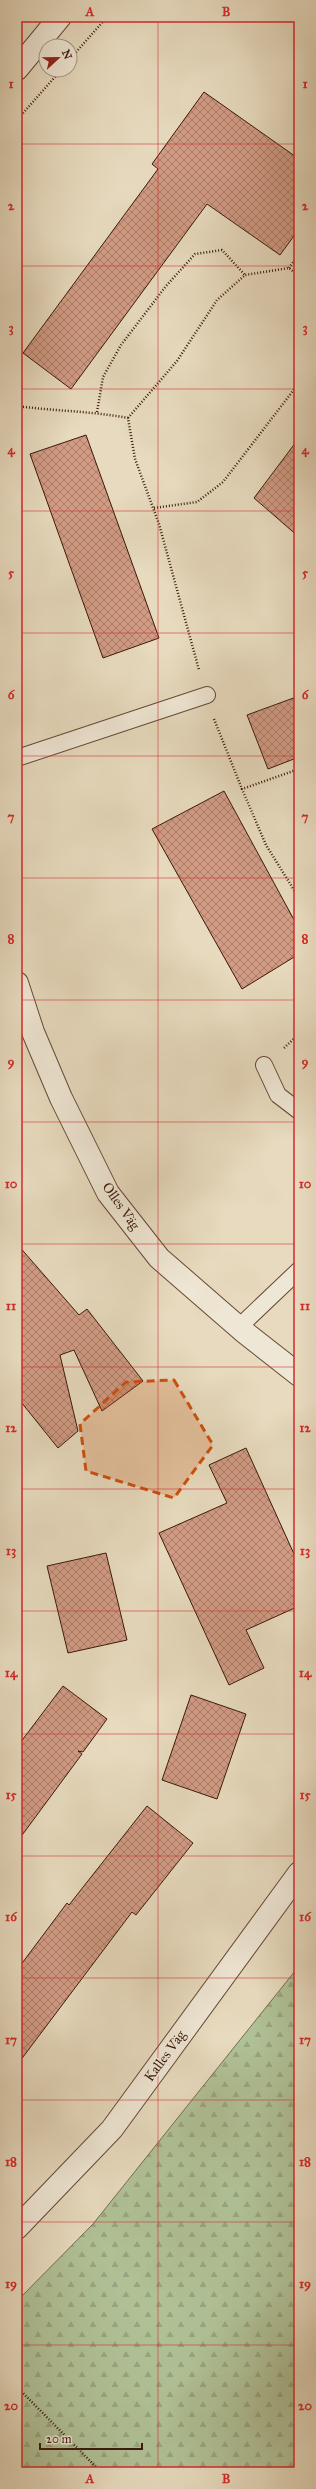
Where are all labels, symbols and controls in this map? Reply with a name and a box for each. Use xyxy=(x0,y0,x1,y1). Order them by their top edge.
text: A xyxy=(85,4,95,20)
text: B xyxy=(222,4,231,20)
north arrow xyxy=(38,38,78,78)
text: N xyxy=(59,48,75,62)
text: 1 xyxy=(8,76,14,92)
text: 1 xyxy=(302,76,308,92)
text: 2 xyxy=(8,198,15,214)
text: 2 xyxy=(302,198,309,214)
text: 3 xyxy=(8,320,14,336)
text: 3 xyxy=(302,320,308,336)
text: 4 xyxy=(7,442,15,458)
text: 4 xyxy=(301,442,309,458)
text: 5 xyxy=(8,565,15,581)
text: 5 xyxy=(302,565,309,581)
text: 6 xyxy=(8,687,16,703)
text: 6 xyxy=(302,687,310,703)
text: 7 xyxy=(8,809,15,825)
text: 7 xyxy=(302,809,309,825)
text: 8 xyxy=(8,931,15,947)
text: 8 xyxy=(302,931,309,947)
text: 9 xyxy=(8,1054,15,1070)
text: 9 xyxy=(302,1054,309,1070)
text: 10 xyxy=(5,1176,18,1192)
text: 10 xyxy=(299,1176,312,1192)
street label: Olles Väg xyxy=(99,1179,144,1233)
text: 11 xyxy=(6,1298,16,1314)
text: 11 xyxy=(300,1298,310,1314)
text: 12 xyxy=(5,1420,17,1436)
text: 12 xyxy=(299,1420,311,1436)
text: 13 xyxy=(6,1543,16,1559)
text: 13 xyxy=(300,1543,310,1559)
text: 14 xyxy=(5,1665,18,1681)
text: 14 xyxy=(299,1665,312,1681)
text: 15 xyxy=(5,1787,17,1803)
text: 15 xyxy=(299,1787,311,1803)
text: 16 xyxy=(5,1909,18,1925)
text: 16 xyxy=(299,1909,312,1925)
street label: Kalles Väg xyxy=(141,2027,190,2085)
text: 17 xyxy=(5,2032,17,2048)
text: 17 xyxy=(299,2032,311,2048)
text: 18 xyxy=(5,2154,17,2170)
text: 18 xyxy=(299,2154,311,2170)
text: 19 xyxy=(5,2276,17,2292)
text: 19 xyxy=(299,2276,311,2292)
text: 20 xyxy=(4,2398,18,2414)
text: 20 xyxy=(298,2398,312,2414)
scale bar xyxy=(40,2425,142,2451)
text: 20 m xyxy=(46,2432,72,2446)
text: A xyxy=(85,2471,95,2487)
text: B xyxy=(222,2471,231,2487)

